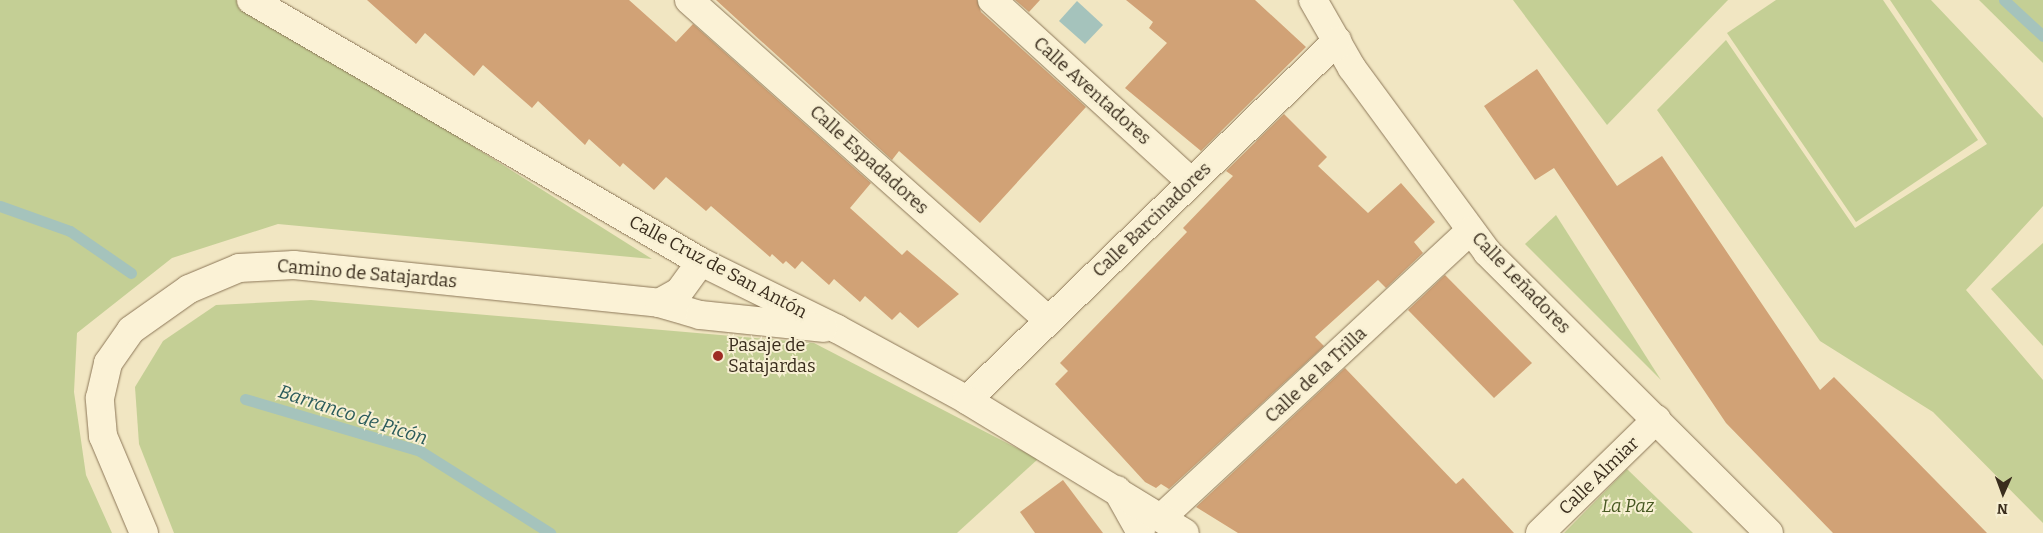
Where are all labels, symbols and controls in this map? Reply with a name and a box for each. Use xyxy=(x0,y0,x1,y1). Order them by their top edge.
street label: Calle Aventadores xyxy=(1029,33,1155,149)
street label: Calle Espadadores xyxy=(805,101,933,219)
street label: Calle Barcinadores xyxy=(1088,158,1216,282)
street label: Calle Cruz de San Antón xyxy=(625,211,811,323)
street label: Calle Leñadores xyxy=(1467,228,1575,338)
street label: Camino de Satajardas xyxy=(276,255,458,293)
street label: Calle de la Trilla xyxy=(1261,323,1371,427)
place label: Pasaje de Satajardas xyxy=(728,335,816,378)
marker: Pasaje de Satajardas xyxy=(712,350,724,362)
water label: Barranco de Picón xyxy=(276,380,430,450)
street label: Calle Almiar xyxy=(1555,433,1643,519)
north arrow xyxy=(1978,468,2028,518)
park label: La Paz xyxy=(1602,495,1654,517)
text: N xyxy=(1997,500,2008,517)

